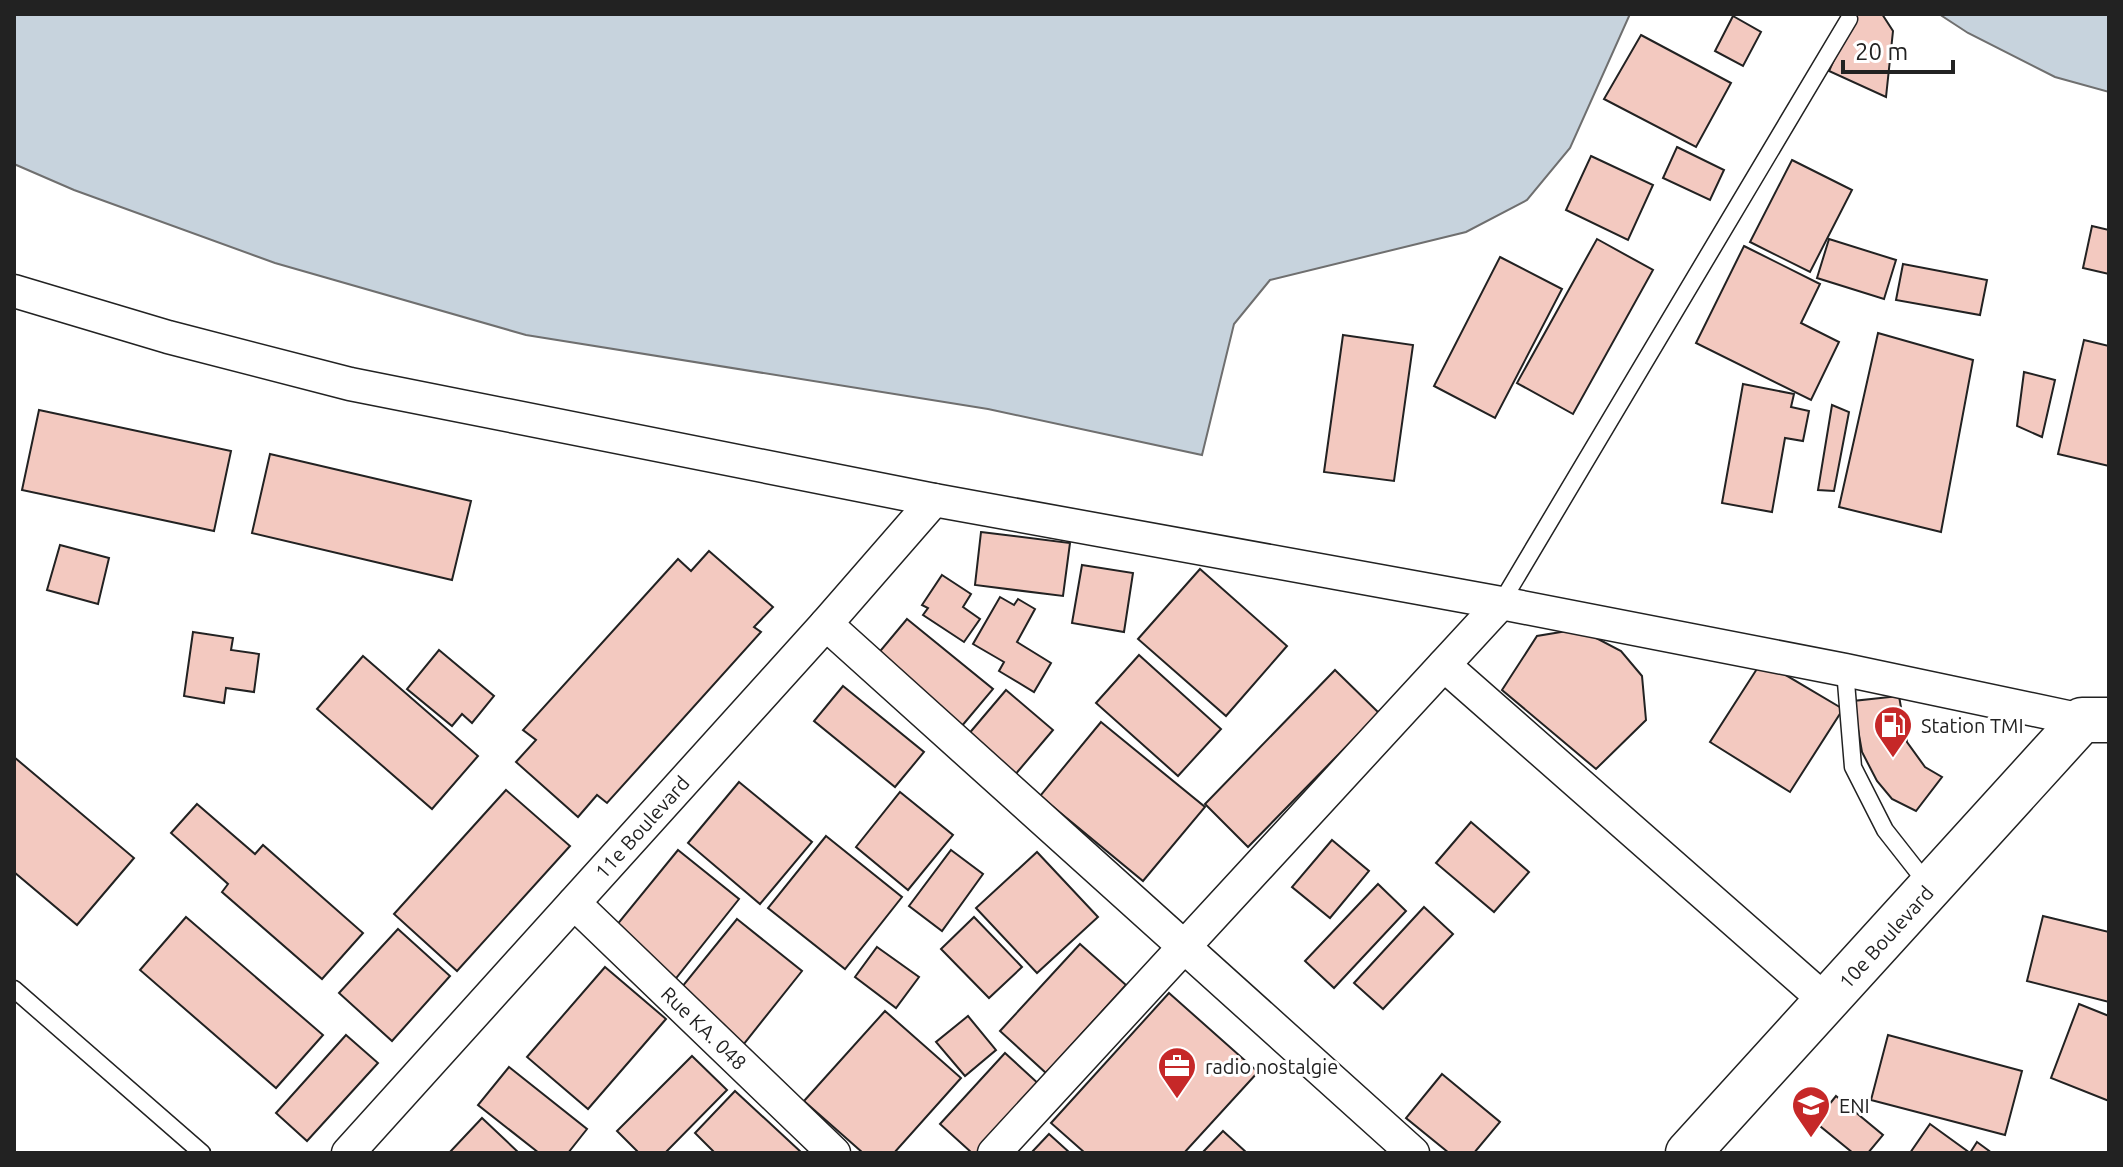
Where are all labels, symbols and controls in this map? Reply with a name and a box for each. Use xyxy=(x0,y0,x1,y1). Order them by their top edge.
scale bar xyxy=(1843,24,1953,74)
text: 20 m xyxy=(1855,38,1908,65)
fuel station icon: Station TMI xyxy=(1872,704,1914,759)
place label: Station TMI xyxy=(1921,714,2024,737)
street label: 11e Boulevard xyxy=(590,771,694,883)
street label: 10e Boulevard xyxy=(1834,881,1938,993)
street label: Rue KA. 048 xyxy=(657,982,751,1074)
office icon: radio nostalgie xyxy=(1156,1045,1198,1100)
place label: radio nostalgie xyxy=(1205,1055,1338,1078)
school or university icon: ENI xyxy=(1790,1084,1832,1139)
place label: ENI xyxy=(1839,1094,1870,1117)

